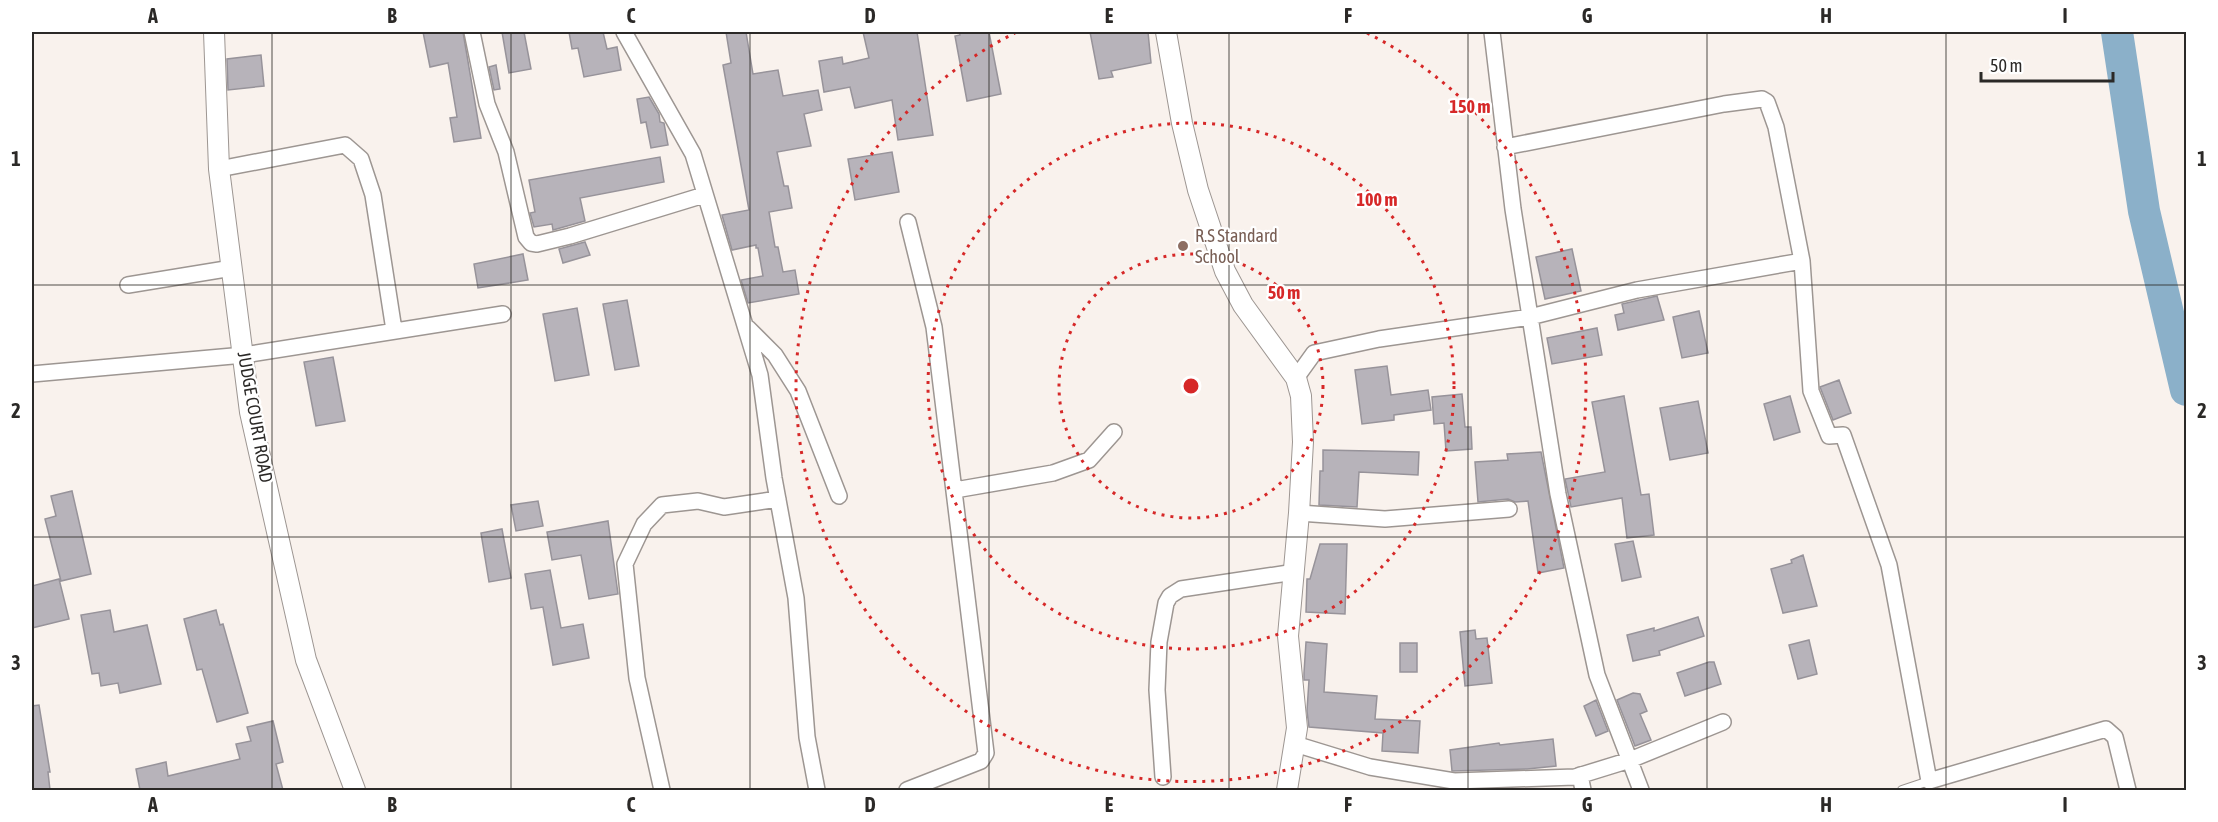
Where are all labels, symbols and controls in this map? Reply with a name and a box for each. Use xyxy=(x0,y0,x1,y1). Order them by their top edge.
text: A xyxy=(147,4,158,27)
text: B xyxy=(387,4,397,27)
text: C xyxy=(627,4,636,27)
text: D xyxy=(864,4,876,27)
text: E xyxy=(1105,4,1114,27)
text: F xyxy=(1344,4,1352,27)
text: G xyxy=(1582,4,1593,27)
text: H xyxy=(1820,4,1832,27)
text: I xyxy=(2062,4,2068,27)
scale bar xyxy=(1981,45,2113,83)
text: 50 m xyxy=(1990,55,2022,76)
text: 150 m xyxy=(1450,96,1490,117)
text: 1 xyxy=(11,147,21,170)
text: 1 xyxy=(2197,147,2207,170)
text: 100 m xyxy=(1357,189,1397,210)
place label: R.S Standard School xyxy=(1195,225,1278,267)
marker: R.S Standard School xyxy=(1176,239,1190,253)
text: 50 m xyxy=(1268,282,1300,303)
street label: JUDGE COURT ROAD xyxy=(234,350,277,484)
centre of rings xyxy=(1181,376,1201,396)
text: 2 xyxy=(11,399,21,422)
text: 2 xyxy=(2197,399,2207,422)
text: 3 xyxy=(11,651,21,674)
text: 3 xyxy=(2197,651,2207,674)
text: A xyxy=(147,793,158,816)
text: B xyxy=(387,793,397,816)
text: C xyxy=(627,793,636,816)
text: D xyxy=(864,793,876,816)
text: E xyxy=(1105,793,1114,816)
text: F xyxy=(1344,793,1352,816)
text: G xyxy=(1582,793,1593,816)
text: H xyxy=(1820,793,1832,816)
text: I xyxy=(2062,793,2068,816)

